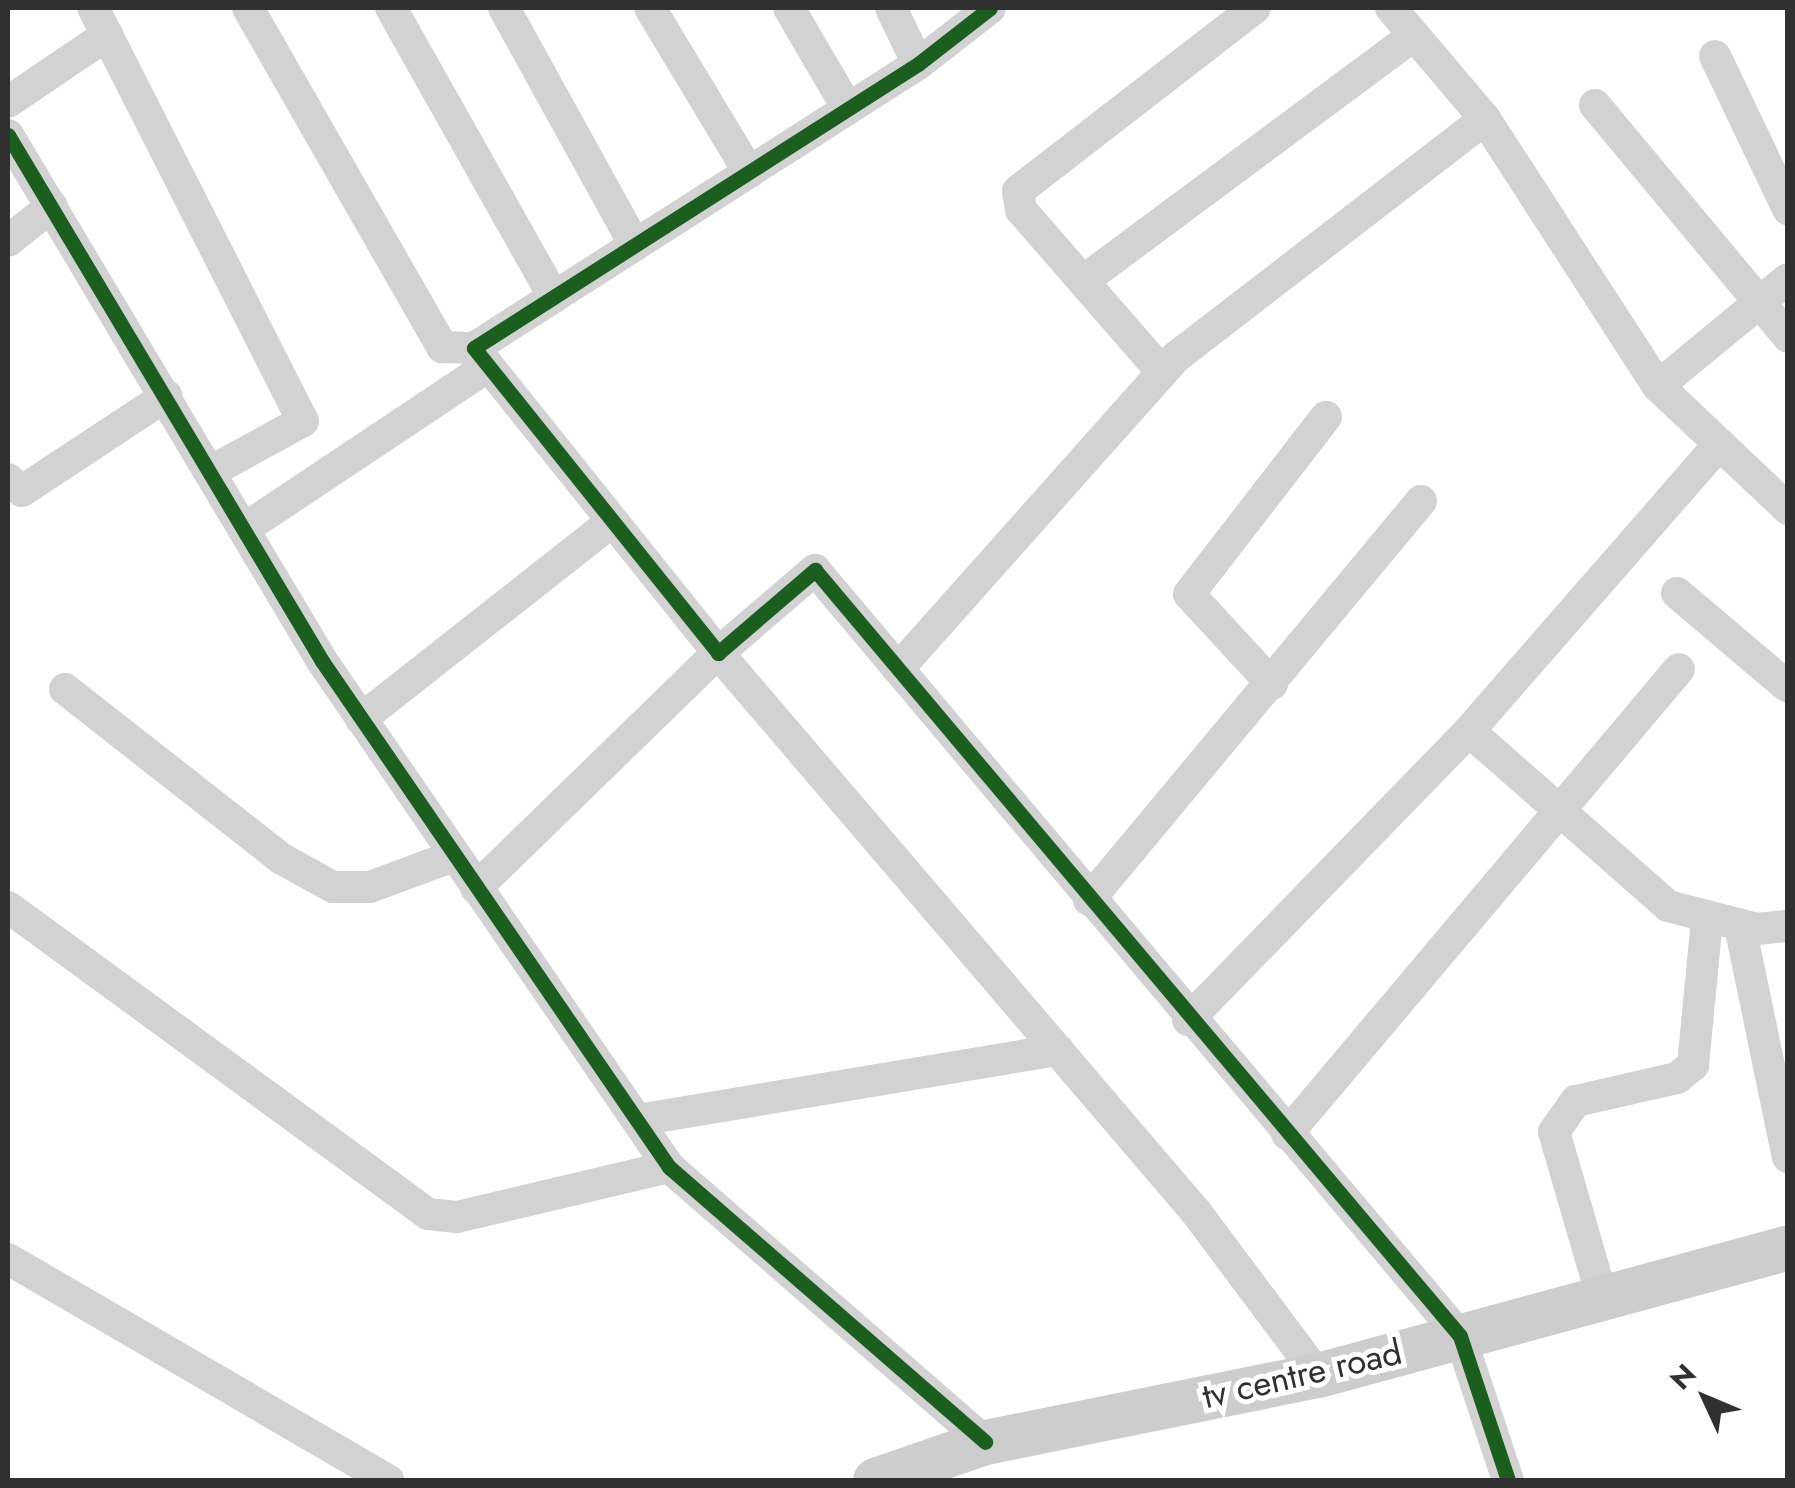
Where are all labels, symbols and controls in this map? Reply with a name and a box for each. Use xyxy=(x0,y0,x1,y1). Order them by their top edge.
street label: tv centre road xyxy=(1198,1331,1406,1417)
north arrow xyxy=(1655,1348,1755,1448)
text: N xyxy=(1661,1355,1706,1399)

